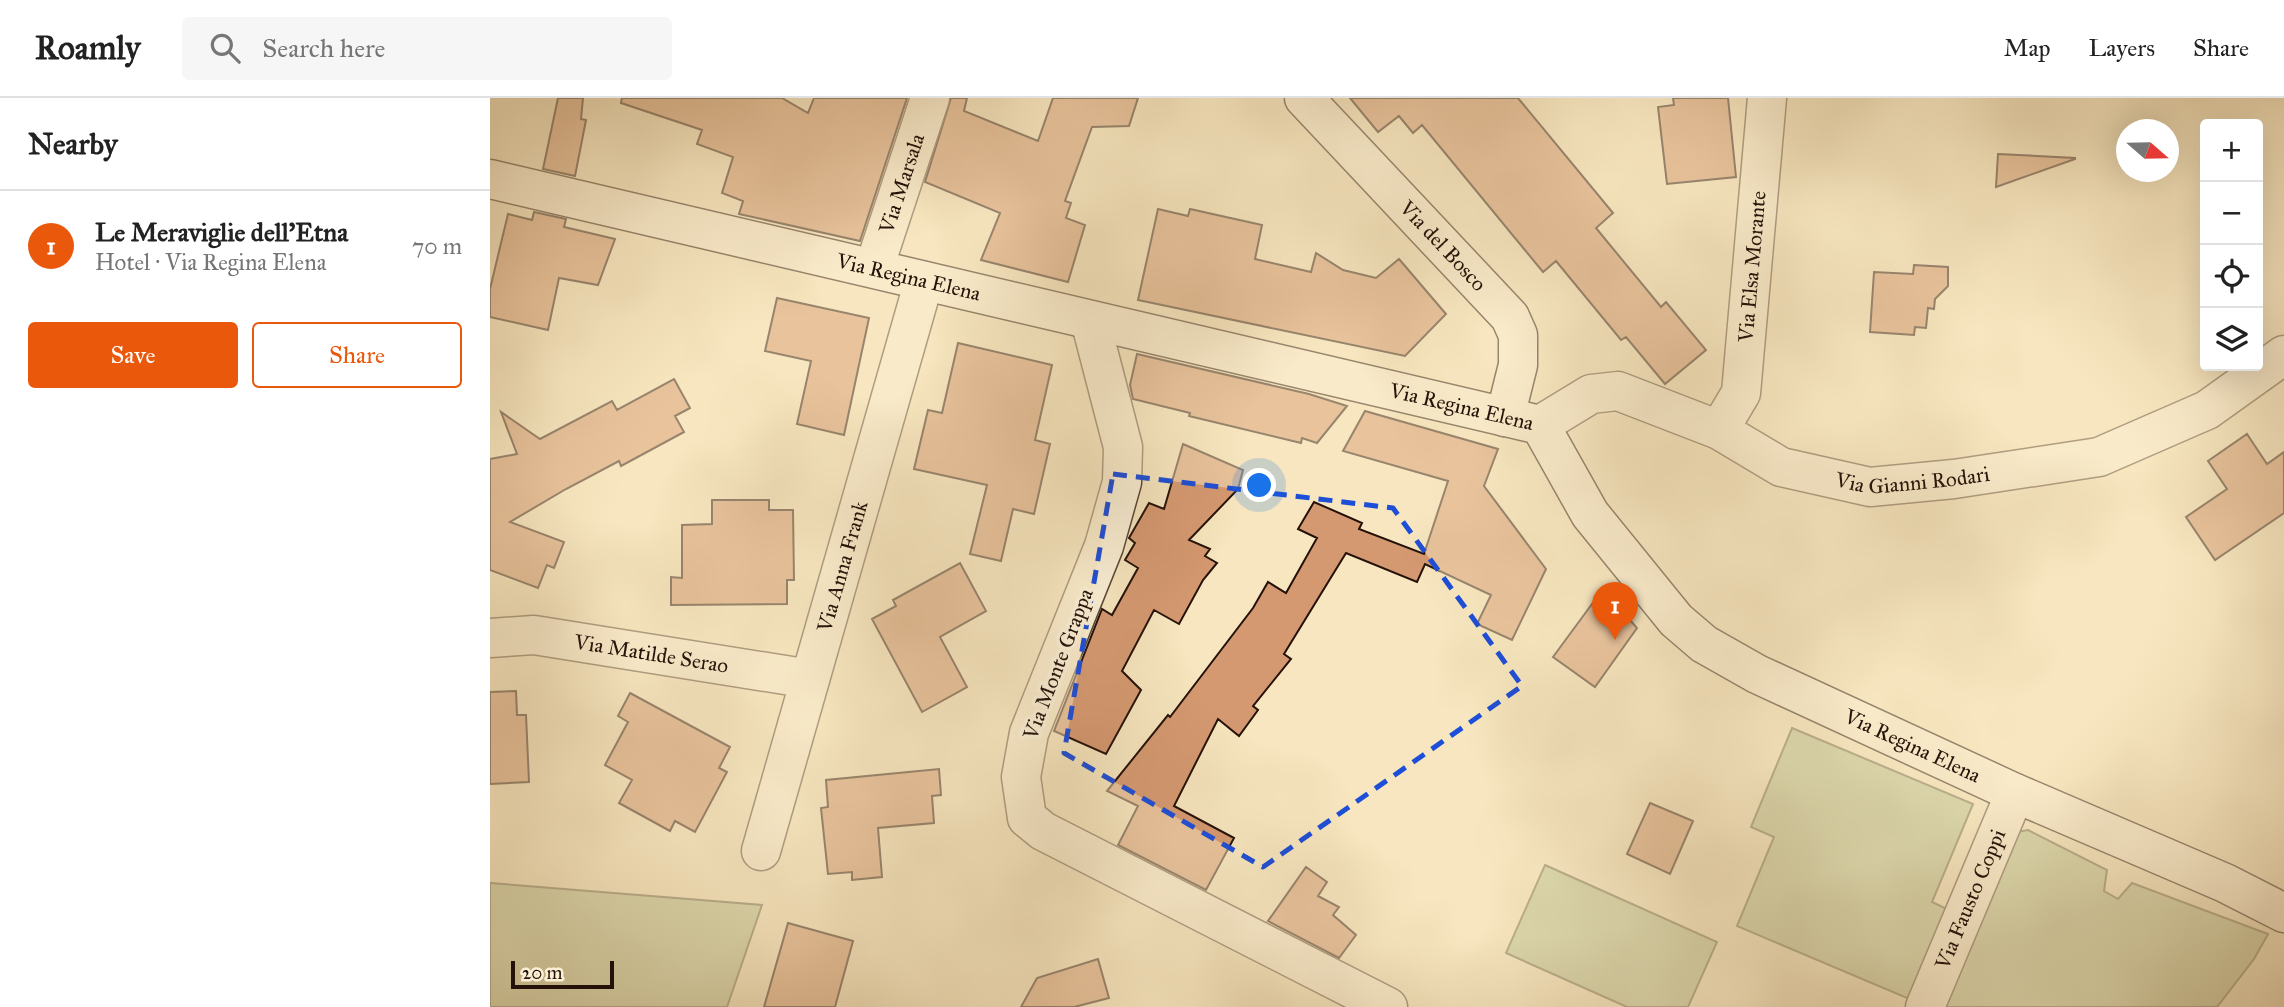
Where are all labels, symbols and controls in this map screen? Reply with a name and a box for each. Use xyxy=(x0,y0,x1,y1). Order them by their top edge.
search box xyxy=(182,17,672,80)
text: Roamly xyxy=(35,28,140,68)
icon: search xyxy=(206,29,244,67)
text: Search here xyxy=(262,32,385,64)
text: Map xyxy=(2004,33,2051,63)
text: Layers xyxy=(2089,33,2155,63)
text: Share xyxy=(2193,33,2249,63)
north arrow xyxy=(2116,119,2179,182)
map controls xyxy=(2200,119,2263,371)
button: + xyxy=(2200,119,2263,182)
text: Nearby xyxy=(28,126,118,162)
street label: Via Marsala xyxy=(873,130,930,238)
button: − xyxy=(2200,182,2263,245)
street label: Via Elsa Morante xyxy=(1732,189,1772,344)
street label: Via del Bosco xyxy=(1393,194,1492,297)
text: Le Meraviglie dell'Etna xyxy=(95,216,348,248)
text: 1 xyxy=(46,232,56,260)
text: 70 m xyxy=(412,232,462,260)
button: locate xyxy=(2200,245,2263,308)
street label: Via Regina Elena xyxy=(833,247,983,307)
text: Hotel · Via Regina Elena xyxy=(95,248,326,276)
button: layers xyxy=(2200,308,2263,371)
button: Save xyxy=(28,322,238,388)
button: Share xyxy=(252,322,462,388)
street label: Via Regina Elena xyxy=(1386,377,1536,436)
street label: Via Gianni Rodari xyxy=(1832,461,1991,500)
your location xyxy=(1242,468,1276,502)
street label: Via Anna Frank xyxy=(811,498,874,636)
pin: 1 xyxy=(1592,582,1638,640)
street label: Via Monte Grappa xyxy=(1017,585,1099,744)
street label: Via Matilde Serao xyxy=(572,628,730,679)
street label: Via Regina Elena xyxy=(1839,703,1985,788)
street label: Via Fausto Coppi xyxy=(1929,825,2011,974)
scale bar xyxy=(511,958,614,990)
text: 20 m xyxy=(522,961,563,984)

